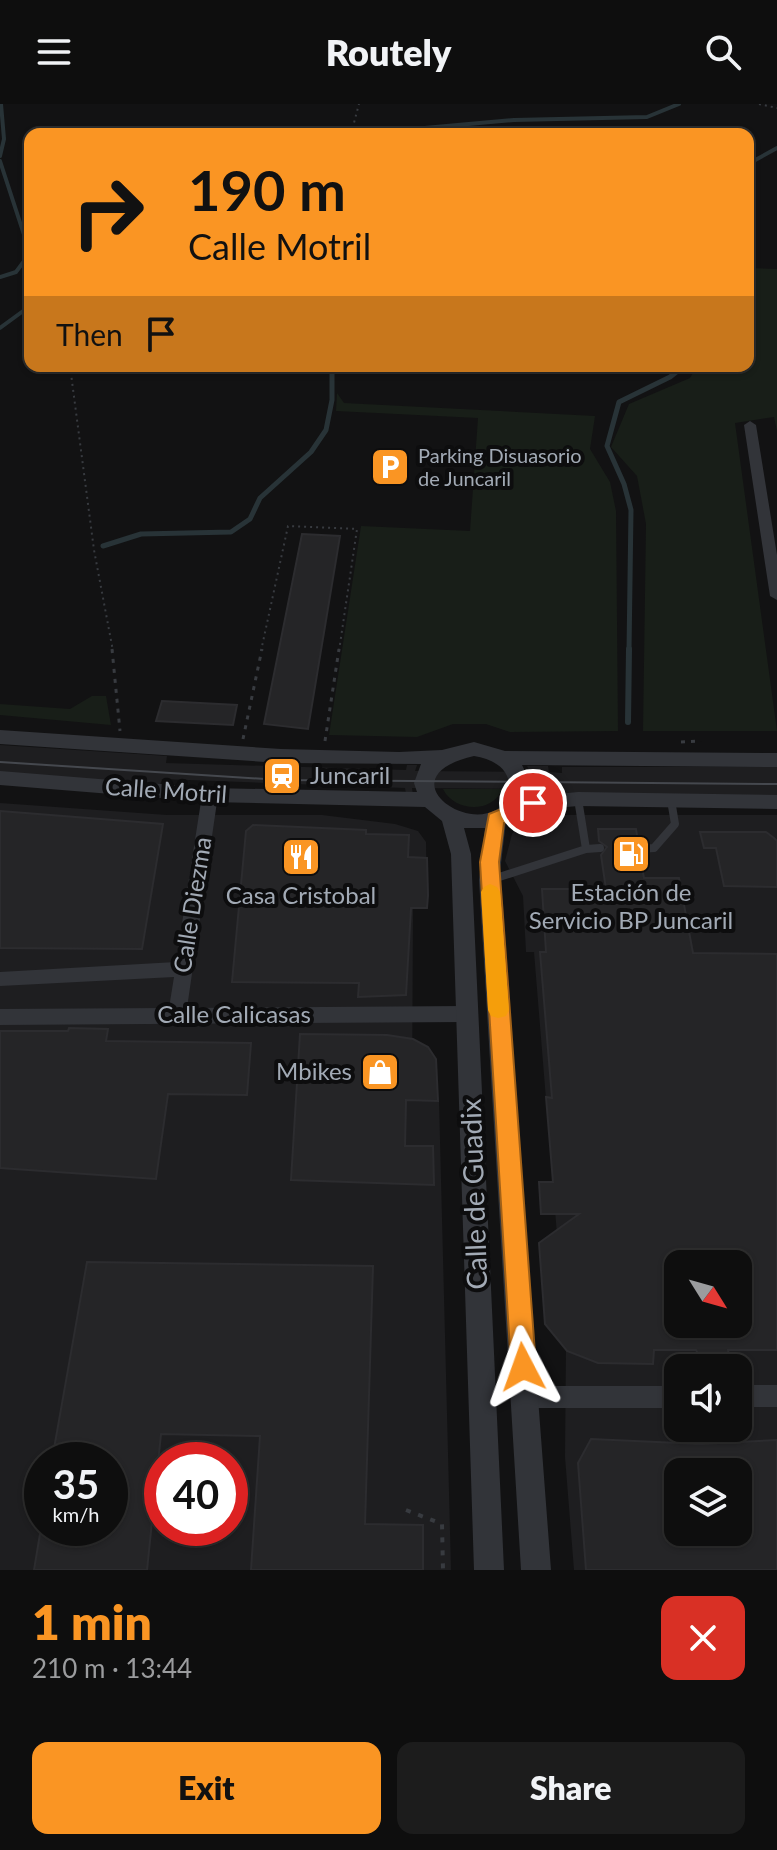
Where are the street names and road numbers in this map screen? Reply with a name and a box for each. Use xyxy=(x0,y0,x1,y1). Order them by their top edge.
street label: Calle Motril xyxy=(104,771,228,808)
street label: Calle Diezma xyxy=(166,835,217,975)
street label: Calle Calicasas xyxy=(157,999,311,1028)
street label: Calle de Guadix xyxy=(453,1098,493,1290)

